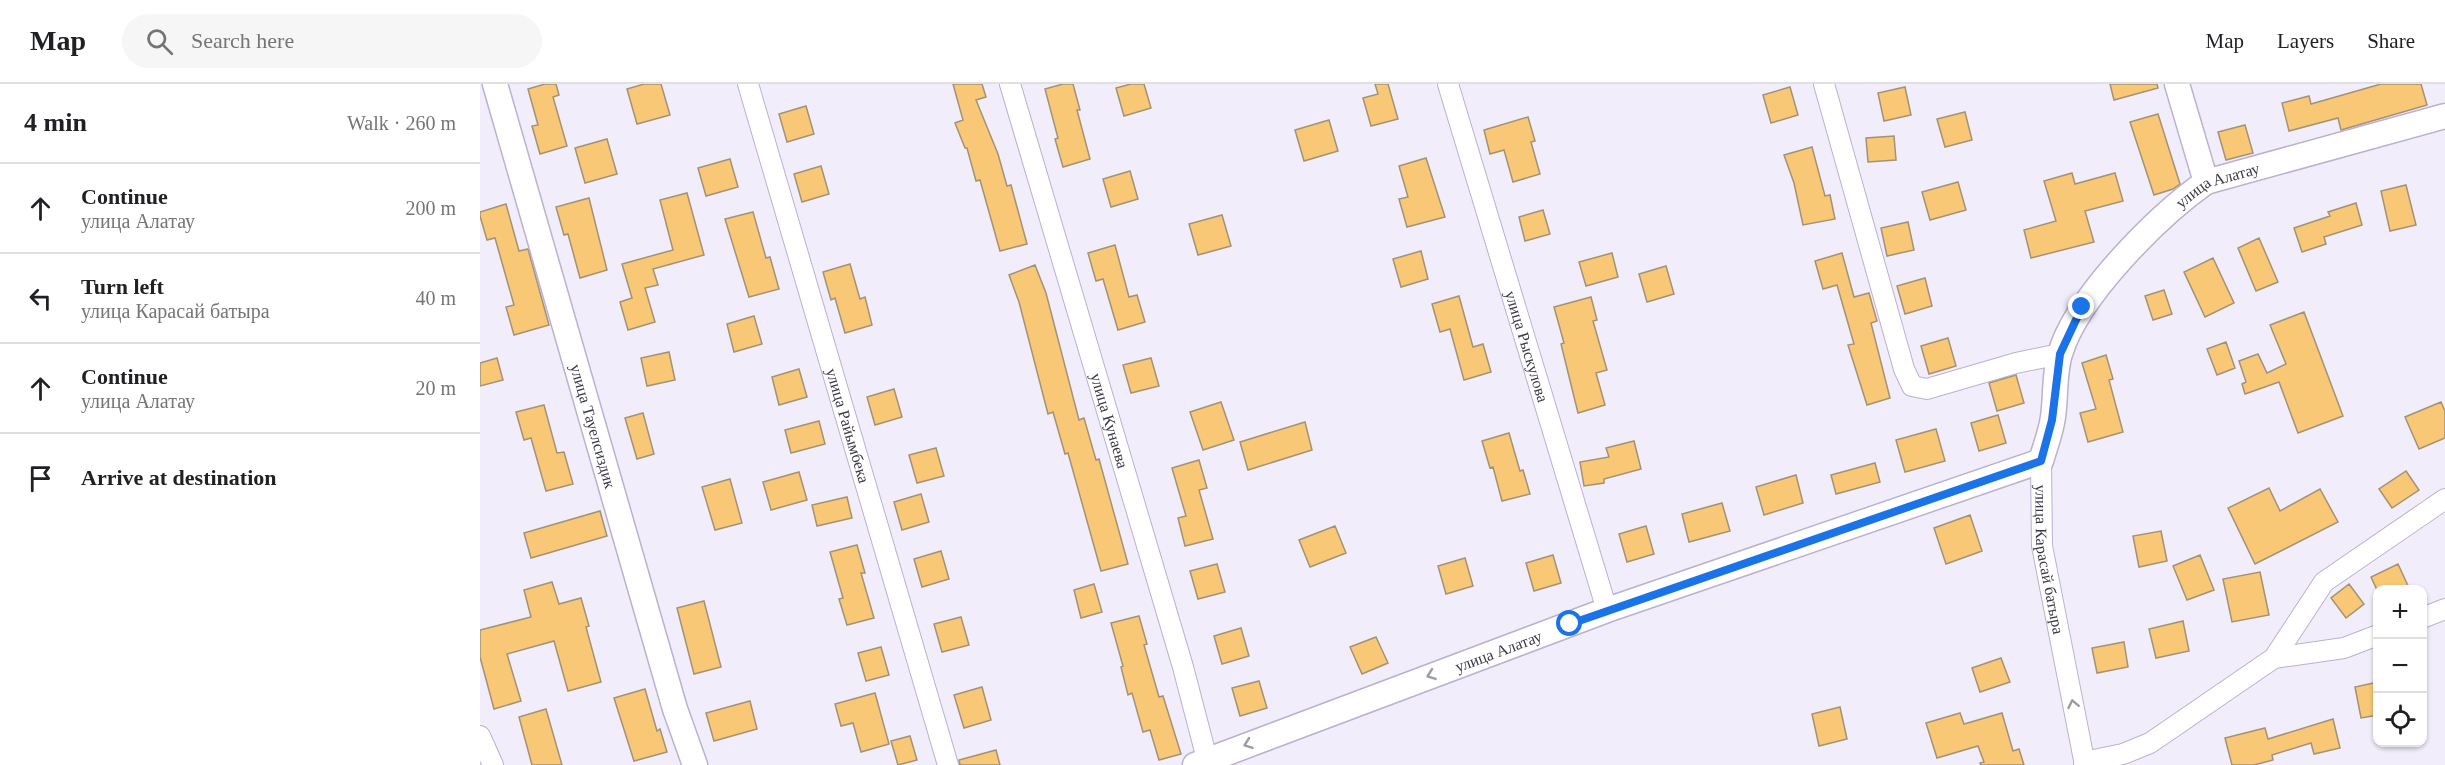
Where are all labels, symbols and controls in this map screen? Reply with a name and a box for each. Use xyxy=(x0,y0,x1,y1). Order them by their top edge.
search box xyxy=(122,14,542,68)
text: Map xyxy=(30,25,86,56)
icon: search xyxy=(143,25,176,58)
text: Search here xyxy=(191,28,294,53)
text: Map xyxy=(2206,29,2244,53)
text: Layers xyxy=(2277,29,2334,53)
text: Share xyxy=(2367,29,2415,53)
text: 4 min xyxy=(24,108,87,137)
text: Walk · 260 m xyxy=(347,112,456,134)
street label: улица Алатау xyxy=(2172,159,2261,212)
text: Continue xyxy=(81,184,168,209)
icon: ahead xyxy=(24,192,57,225)
text: 200 m xyxy=(405,197,456,219)
text: улица Алатау xyxy=(81,210,195,232)
text: Turn left xyxy=(81,274,164,299)
icon: left xyxy=(24,282,57,315)
text: 40 m xyxy=(415,287,456,309)
street label: улица Рыскулова xyxy=(1501,289,1552,404)
route end xyxy=(2068,293,2094,319)
text: улица Карасай батыра xyxy=(81,300,270,322)
street label: улица Тауелсиздик xyxy=(567,362,620,490)
text: Continue xyxy=(81,364,168,389)
street label: улица Райымбека xyxy=(822,366,873,485)
street label: улица Кунаева xyxy=(1087,371,1132,470)
icon: ahead xyxy=(24,372,57,405)
text: 20 m xyxy=(415,377,456,399)
text: улица Алатау xyxy=(81,390,195,412)
icon: arrive xyxy=(24,462,57,495)
text: Arrive at destination xyxy=(81,465,277,490)
street label: улица Карасай батыра xyxy=(2032,484,2068,635)
map controls xyxy=(2373,585,2427,747)
button: + xyxy=(2373,585,2427,639)
route start xyxy=(1556,610,1582,636)
street label: улица Алатау xyxy=(1453,627,1544,676)
button: − xyxy=(2373,639,2427,693)
one-way arrow xyxy=(1426,668,1437,681)
button: locate xyxy=(2373,693,2427,747)
one-way arrow xyxy=(2067,700,2080,710)
one-way arrow xyxy=(1243,736,1254,749)

